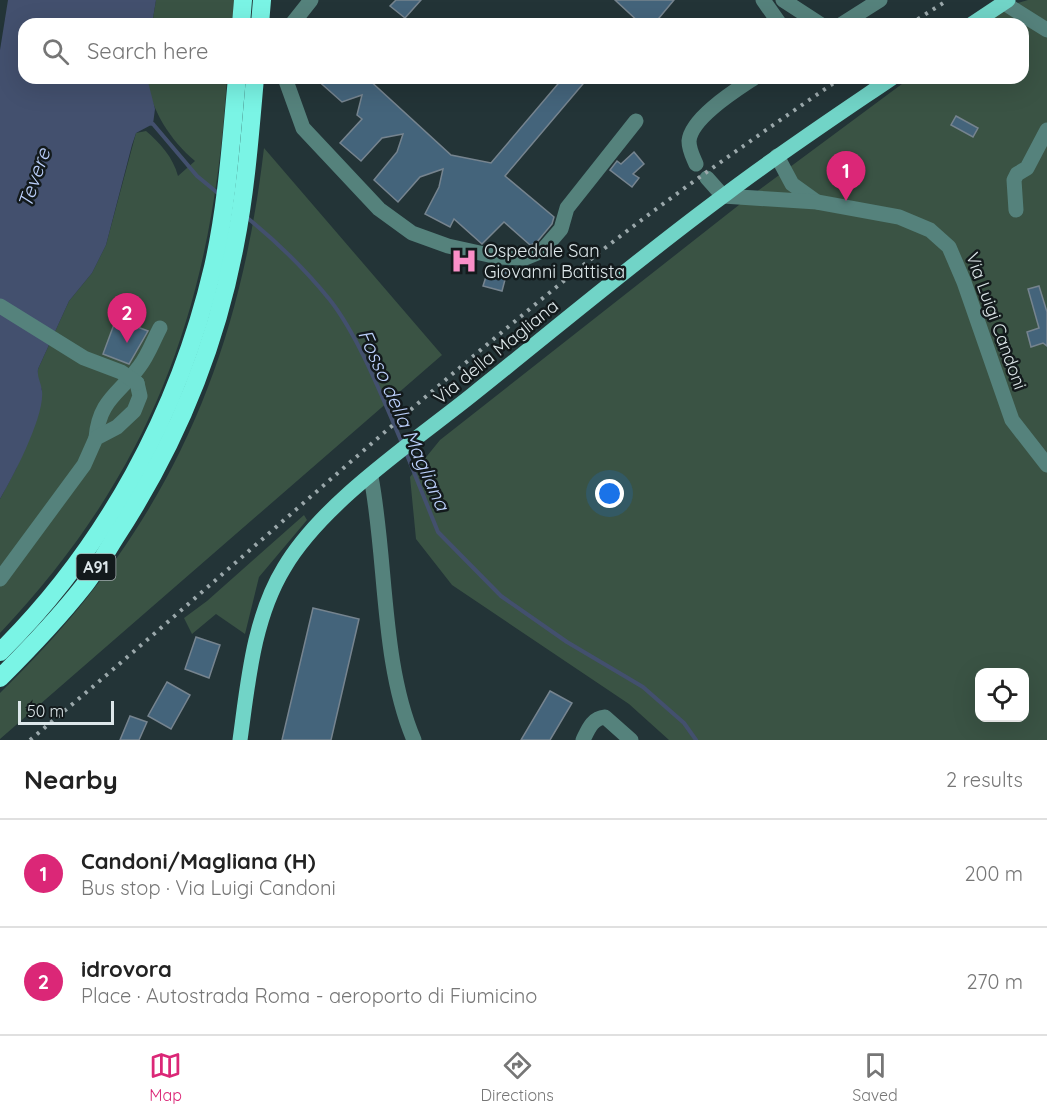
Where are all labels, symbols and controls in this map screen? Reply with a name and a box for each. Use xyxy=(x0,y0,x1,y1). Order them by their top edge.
search box xyxy=(18,18,1029,84)
icon: search xyxy=(39,35,72,68)
text: Search here xyxy=(87,37,208,65)
water label: Tevere xyxy=(12,144,56,211)
pin: 1 xyxy=(826,152,866,201)
place label: Ospedale San Giovanni Battista xyxy=(484,239,625,283)
hospital icon: Ospedale San Giovanni Battista xyxy=(449,246,479,276)
street label: Via Luigi Candoni xyxy=(961,249,1032,393)
pin: 2 xyxy=(108,294,146,343)
street label: Via della Magliana xyxy=(429,294,563,409)
water label: Fosso della Magliana xyxy=(353,325,456,516)
your location xyxy=(595,479,624,508)
road number: A91 xyxy=(76,554,116,580)
map controls xyxy=(975,668,1029,722)
button: locate xyxy=(975,668,1029,722)
scale bar xyxy=(18,698,114,726)
text: 50 m xyxy=(27,701,64,721)
text: Nearby xyxy=(24,763,118,796)
text: 2 results xyxy=(946,767,1023,792)
text: Candoni/Magliana (H) xyxy=(81,847,316,875)
text: 1 xyxy=(40,861,47,886)
text: 200 m xyxy=(964,861,1023,886)
text: Bus stop · Via Luigi Candoni xyxy=(81,875,336,900)
text: idrovora xyxy=(81,955,172,983)
text: 2 xyxy=(38,969,49,994)
text: 270 m xyxy=(966,969,1023,994)
text: Place · Autostrada Roma - aeroporto di Fiumicino xyxy=(81,983,537,1008)
tab: Map xyxy=(149,1049,182,1105)
tab: Directions xyxy=(481,1049,554,1105)
tab: Saved xyxy=(852,1049,898,1105)

